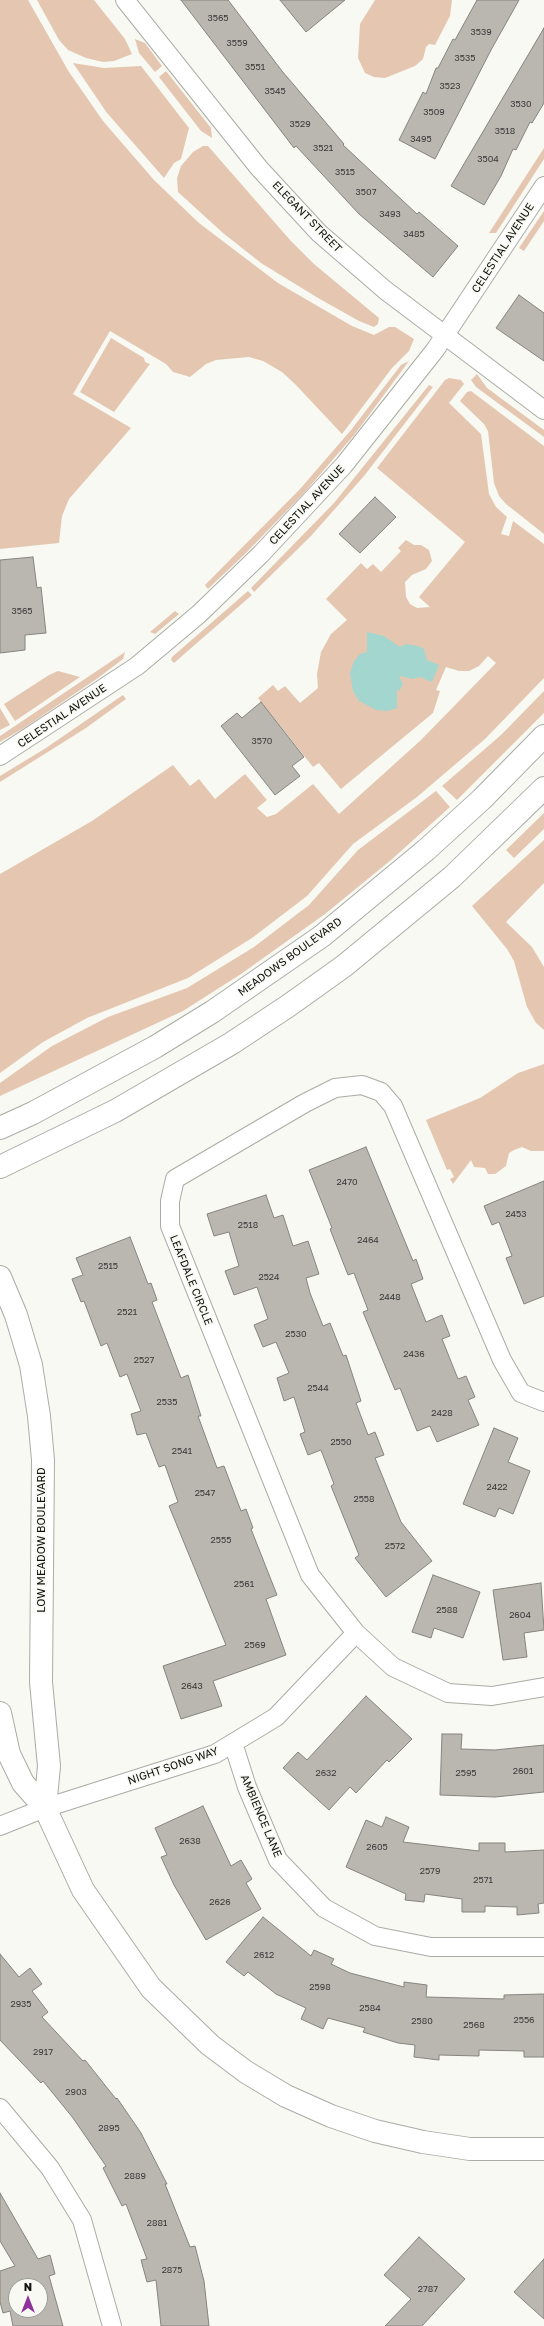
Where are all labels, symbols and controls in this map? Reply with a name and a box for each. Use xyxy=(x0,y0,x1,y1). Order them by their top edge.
house number: 3565 xyxy=(207,13,229,23)
house number: 3539 xyxy=(470,27,492,37)
house number: 3559 xyxy=(226,38,248,48)
house number: 3535 xyxy=(455,53,475,63)
house number: 3551 xyxy=(245,62,265,72)
house number: 3523 xyxy=(440,81,460,91)
house number: 3545 xyxy=(264,86,286,96)
house number: 3530 xyxy=(510,99,532,109)
house number: 3509 xyxy=(423,107,445,117)
house number: 3529 xyxy=(289,119,311,129)
house number: 3518 xyxy=(495,126,515,136)
house number: 3495 xyxy=(410,134,432,144)
house number: 3521 xyxy=(313,143,333,153)
house number: 3504 xyxy=(477,154,499,164)
house number: 3515 xyxy=(335,167,355,177)
street label: ELEGANT STREET xyxy=(270,179,344,255)
house number: 3507 xyxy=(356,187,376,197)
street label: CELESTIAL AVENUE xyxy=(469,201,537,295)
house number: 3493 xyxy=(379,209,401,219)
house number: 3485 xyxy=(403,229,425,239)
street label: CELESTIAL AVENUE xyxy=(267,462,347,548)
house number: 3565 xyxy=(11,606,33,616)
street label: CELESTIAL AVENUE xyxy=(15,681,109,751)
house number: 3570 xyxy=(252,736,272,746)
street label: MEADOWS BOULEVARD xyxy=(236,915,344,999)
house number: 2470 xyxy=(336,1177,358,1187)
house number: 2453 xyxy=(505,1209,527,1219)
house number: 2518 xyxy=(238,1220,258,1230)
street label: LEAFDALE CIRCLE xyxy=(167,1233,215,1327)
house number: 2464 xyxy=(357,1235,379,1245)
house number: 2515 xyxy=(98,1261,118,1271)
house number: 2524 xyxy=(258,1272,280,1282)
house number: 2448 xyxy=(379,1292,401,1302)
house number: 2521 xyxy=(117,1307,137,1317)
house number: 2530 xyxy=(285,1329,307,1339)
house number: 2436 xyxy=(403,1349,425,1359)
house number: 2527 xyxy=(134,1355,154,1365)
house number: 2544 xyxy=(307,1383,329,1393)
house number: 2535 xyxy=(157,1397,177,1407)
house number: 2428 xyxy=(431,1408,453,1418)
house number: 2550 xyxy=(330,1437,352,1447)
house number: 2541 xyxy=(172,1446,192,1456)
street label: LOW MEADOW BOULEVARD xyxy=(35,1467,49,1613)
house number: 2422 xyxy=(486,1482,508,1492)
house number: 2547 xyxy=(195,1488,215,1498)
house number: 2558 xyxy=(353,1494,375,1504)
house number: 2555 xyxy=(211,1535,231,1545)
house number: 2572 xyxy=(385,1541,405,1551)
house number: 2561 xyxy=(234,1579,254,1589)
house number: 2588 xyxy=(436,1605,458,1615)
house number: 2604 xyxy=(509,1610,531,1620)
house number: 2569 xyxy=(244,1640,266,1650)
house number: 2643 xyxy=(181,1681,203,1691)
street label: NIGHT SONG WAY xyxy=(126,1744,220,1788)
house number: 2601 xyxy=(513,1766,533,1776)
house number: 2632 xyxy=(315,1768,337,1778)
house number: 2595 xyxy=(455,1768,477,1778)
street label: AMBIENCE LANE xyxy=(238,1773,284,1859)
house number: 2638 xyxy=(179,1836,201,1846)
house number: 2605 xyxy=(366,1842,388,1852)
house number: 2579 xyxy=(420,1866,440,1876)
house number: 2571 xyxy=(473,1875,493,1885)
house number: 2626 xyxy=(209,1897,231,1907)
house number: 2612 xyxy=(254,1950,274,1960)
house number: 2598 xyxy=(309,1982,331,1992)
house number: 2935 xyxy=(10,1999,32,2009)
house number: 2584 xyxy=(359,2003,381,2013)
house number: 2556 xyxy=(513,2015,535,2025)
house number: 2580 xyxy=(411,2016,433,2026)
house number: 2568 xyxy=(463,2020,485,2030)
house number: 2917 xyxy=(33,2047,53,2057)
house number: 2903 xyxy=(65,2087,87,2097)
house number: 2895 xyxy=(98,2123,120,2133)
house number: 2889 xyxy=(124,2171,146,2181)
house number: 2881 xyxy=(147,2218,167,2228)
house number: 2875 xyxy=(162,2265,182,2275)
north arrow xyxy=(8,2278,48,2318)
text: N xyxy=(24,2280,32,2293)
house number: 2787 xyxy=(418,2284,438,2294)

